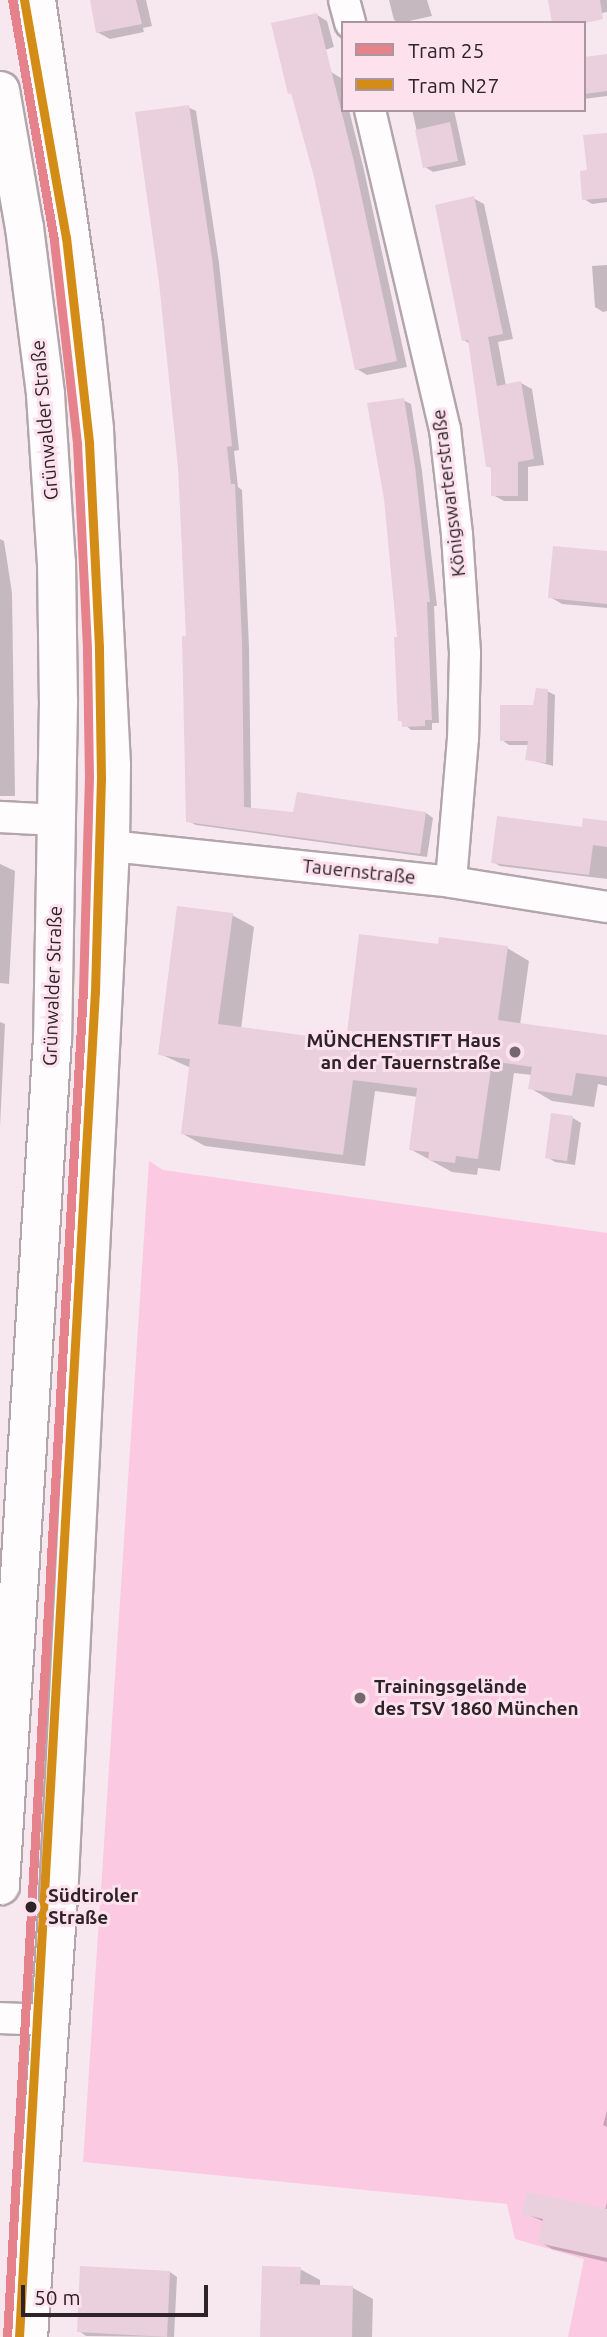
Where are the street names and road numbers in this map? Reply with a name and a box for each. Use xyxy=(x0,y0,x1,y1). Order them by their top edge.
street label: Grünwalder Straße xyxy=(27,339,63,501)
street label: Königswarterstraße xyxy=(427,408,471,578)
street label: Tauernstraße xyxy=(301,855,417,889)
street label: Grünwalder Straße xyxy=(39,905,67,1067)

